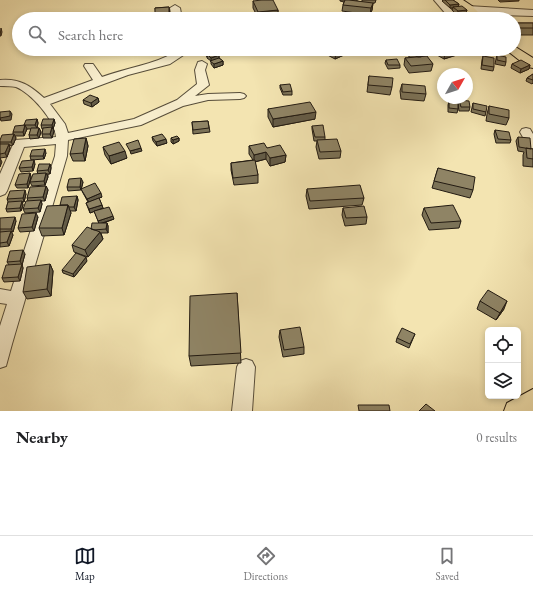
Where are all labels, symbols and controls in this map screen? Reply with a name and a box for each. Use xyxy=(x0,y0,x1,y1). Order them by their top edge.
search box xyxy=(12,12,521,56)
icon: search xyxy=(26,23,48,45)
text: Search here xyxy=(58,25,123,44)
north arrow xyxy=(437,68,473,104)
map controls xyxy=(485,327,521,399)
button: locate xyxy=(485,327,521,363)
button: layers xyxy=(485,363,521,399)
text: Nearby xyxy=(16,426,68,448)
text: 0 results xyxy=(476,429,517,446)
tab: Map xyxy=(74,545,96,583)
tab: Directions xyxy=(244,545,288,583)
tab: Saved xyxy=(436,545,459,583)

